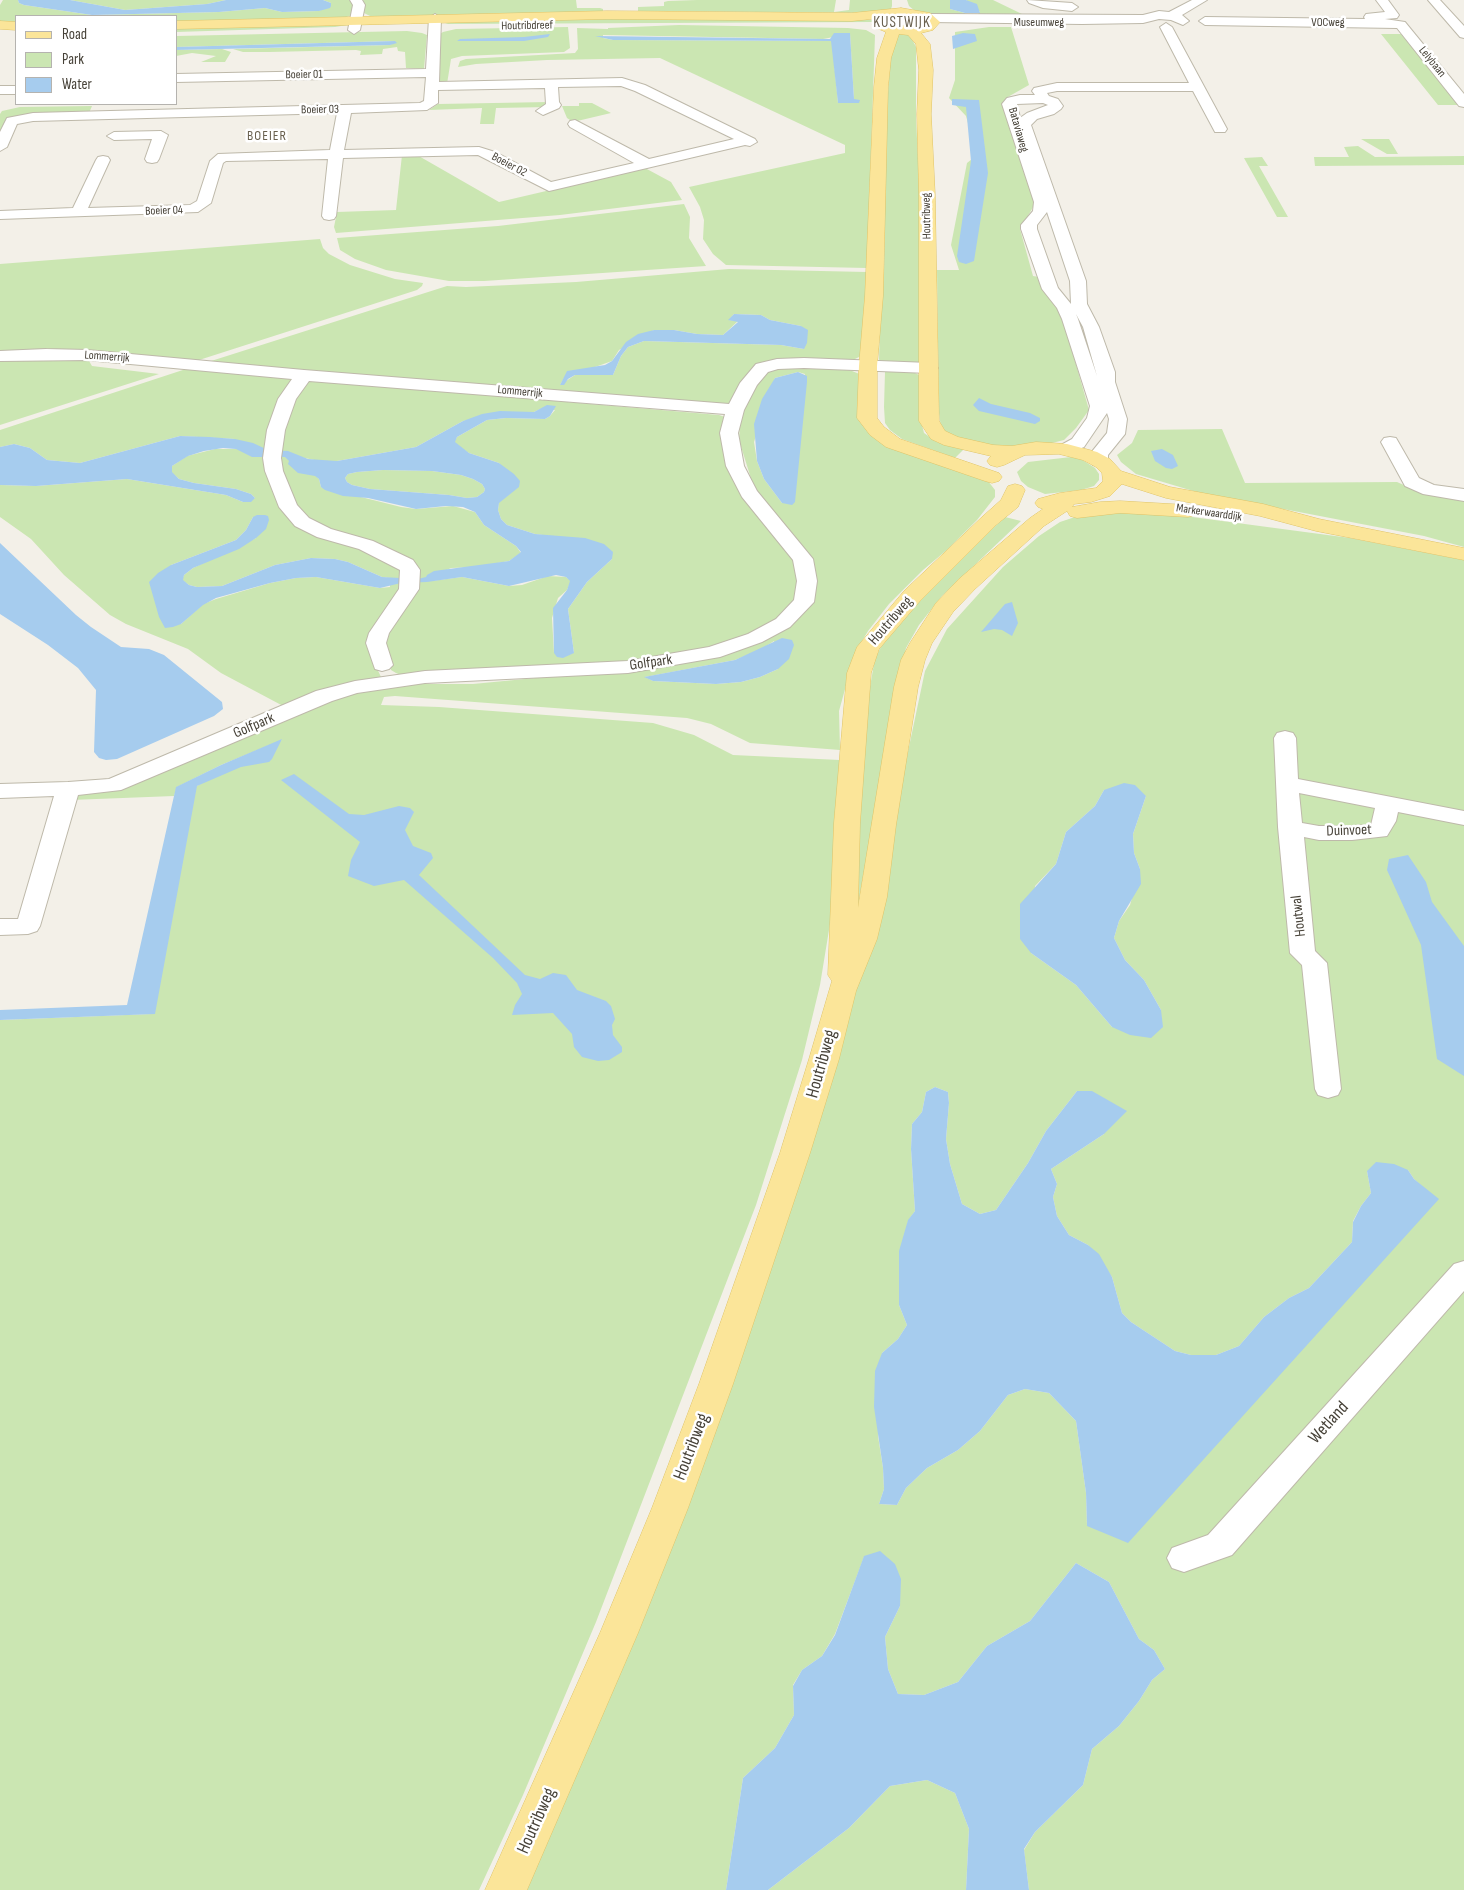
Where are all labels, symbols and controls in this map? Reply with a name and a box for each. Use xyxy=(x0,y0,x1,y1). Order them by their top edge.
district label: KUSTWIJK xyxy=(872,14,932,32)
legend xyxy=(15,15,178,105)
street label: Museumweg xyxy=(1014,16,1064,30)
street label: VOCweg xyxy=(1311,16,1345,30)
street label: Houtribdreef xyxy=(501,18,553,34)
text: Road xyxy=(62,25,87,44)
street label: Lelybaan xyxy=(1415,44,1449,80)
text: Park xyxy=(62,50,84,69)
street label: Boeier 01 xyxy=(285,67,323,83)
text: Water xyxy=(62,75,92,94)
street label: Boeier 03 xyxy=(301,102,339,118)
street label: Bataviaweg xyxy=(1005,106,1031,154)
district label: BOEIER xyxy=(246,128,288,144)
street label: Boeier 02 xyxy=(489,150,529,180)
street label: Houtribweg xyxy=(919,193,935,239)
street label: Boeier 04 xyxy=(145,203,183,219)
street label: Lommerrijk xyxy=(84,348,130,366)
street label: Lommerrijk xyxy=(497,383,543,401)
street label: Markerwaarddijk xyxy=(1175,501,1243,525)
street label: Houtribweg xyxy=(865,593,917,649)
street label: Golfpark xyxy=(629,651,673,675)
street label: Golfpark xyxy=(231,709,277,743)
street label: Duinvoet xyxy=(1326,821,1372,841)
street label: Houtwal xyxy=(1288,894,1310,938)
street label: Houtribweg xyxy=(802,1027,842,1101)
street label: Wetland xyxy=(1304,1397,1354,1449)
street label: Houtribweg xyxy=(669,1410,715,1484)
street label: Houtribweg xyxy=(513,1785,561,1857)

